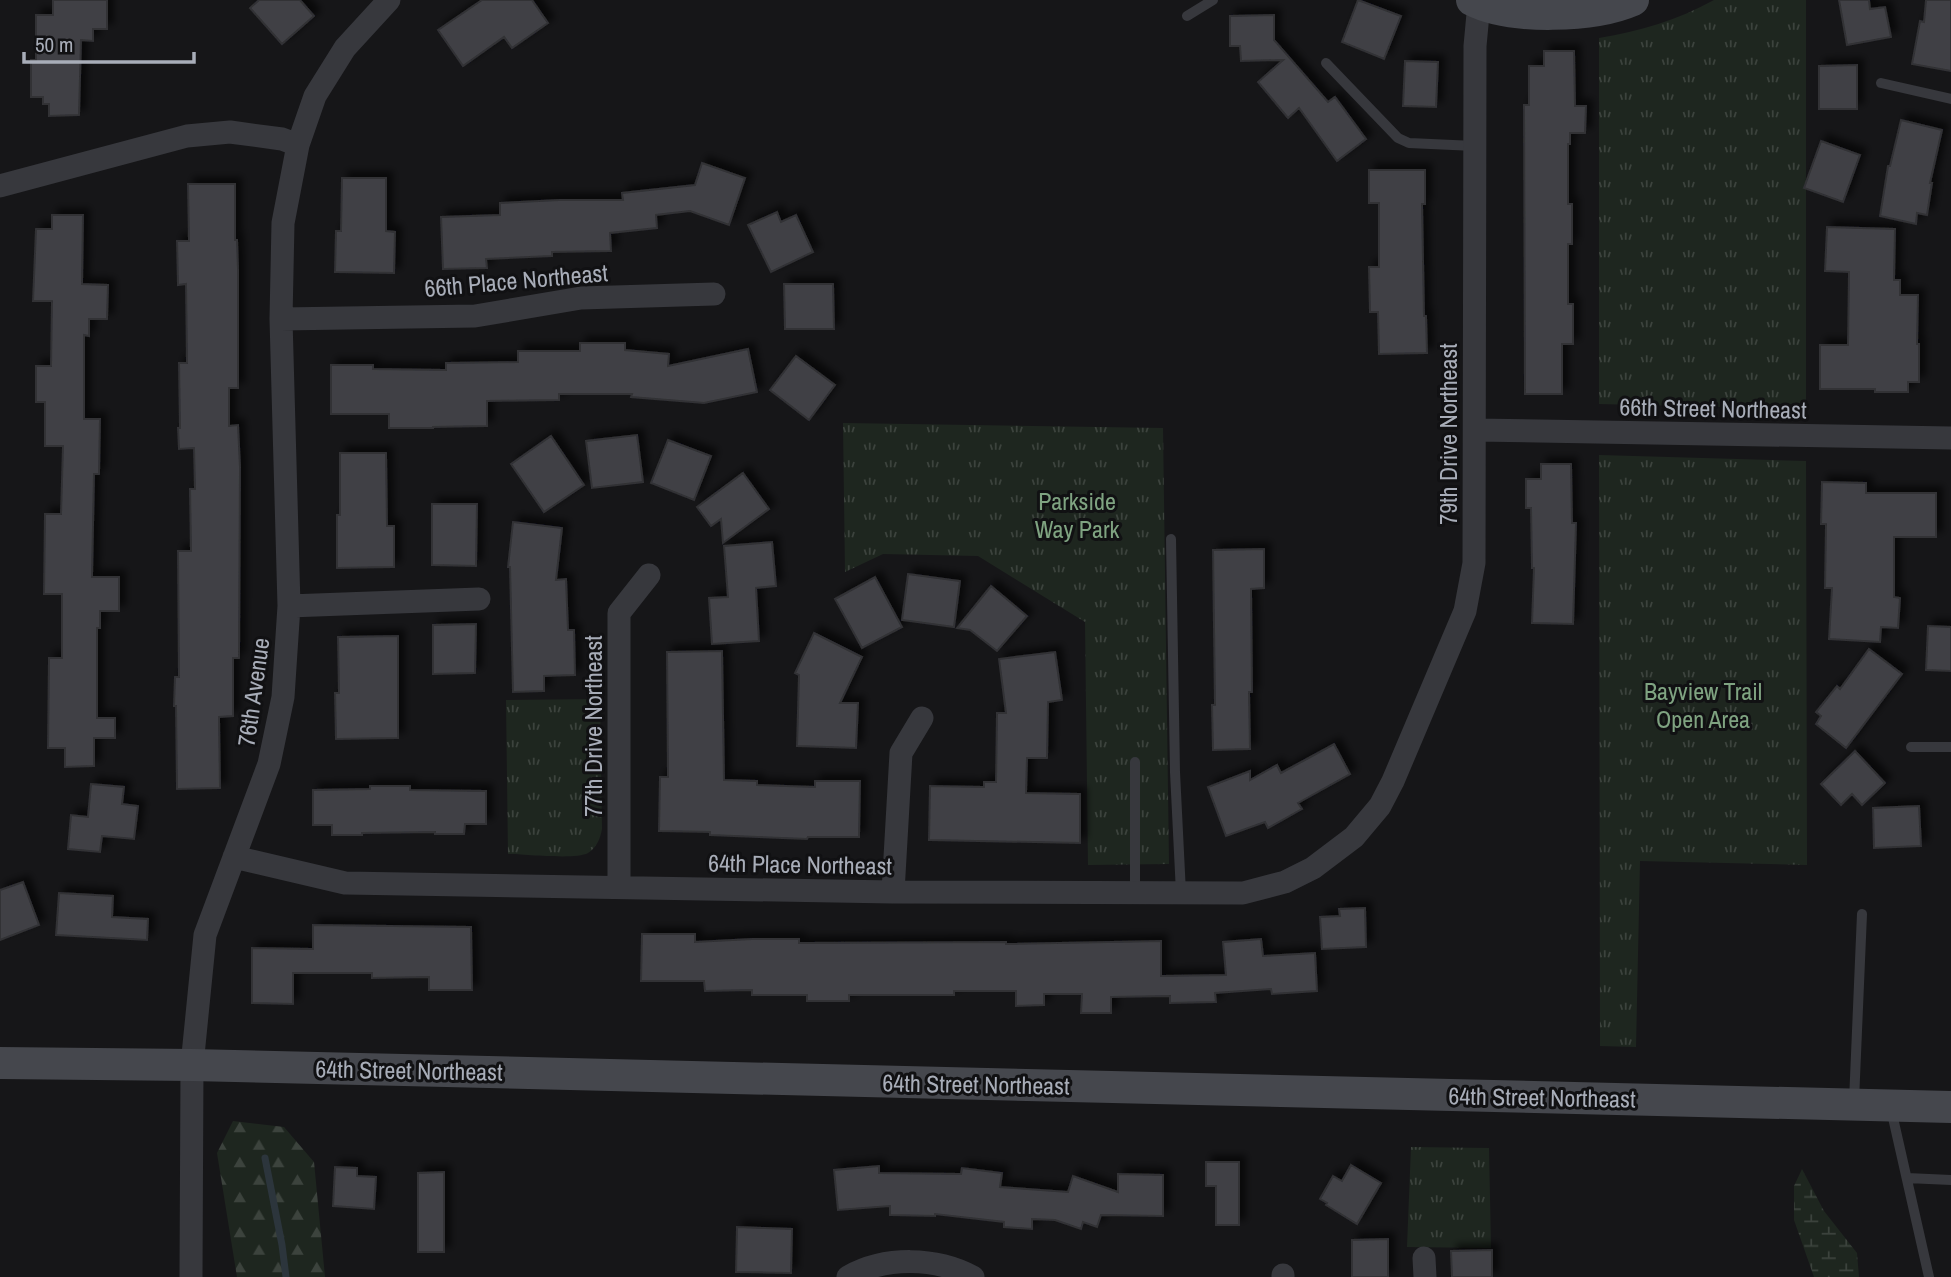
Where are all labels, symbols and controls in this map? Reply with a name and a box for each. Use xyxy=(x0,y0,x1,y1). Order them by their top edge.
scale bar xyxy=(24,21,194,65)
text: 50 m xyxy=(35,30,73,59)
street label: 66th Place Northeast xyxy=(423,256,609,304)
street label: 79th Drive Northeast xyxy=(1432,343,1464,525)
street label: 66th Street Northeast xyxy=(1619,390,1807,426)
park label: Parkside Way Park xyxy=(1035,485,1119,545)
street label: 77th Drive Northeast xyxy=(577,635,609,817)
street label: 76th Avenue xyxy=(230,636,276,748)
park label: Bayview Trail Open Area xyxy=(1644,675,1762,735)
street label: 64th Place Northeast xyxy=(708,846,893,882)
street label: 64th Street Northeast xyxy=(315,1052,503,1088)
street label: 64th Street Northeast xyxy=(882,1066,1070,1102)
street label: 64th Street Northeast xyxy=(1448,1079,1636,1115)

